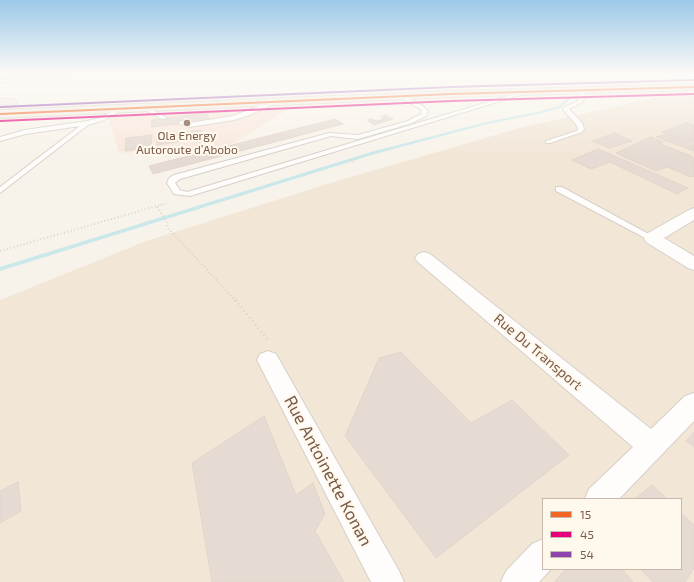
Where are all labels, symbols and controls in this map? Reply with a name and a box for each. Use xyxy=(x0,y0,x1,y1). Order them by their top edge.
marker: Ola Energy Autoroute d’Abobo xyxy=(182,118,192,128)
place label: Ola Energy Autoroute d’Abobo xyxy=(136,129,238,157)
street label: Rue Du Transport xyxy=(490,310,586,394)
street label: Rue Antoinette Konan xyxy=(280,392,376,550)
legend xyxy=(542,498,682,570)
text: 15 xyxy=(580,507,591,521)
text: 45 xyxy=(580,527,594,541)
text: 54 xyxy=(580,547,594,561)

